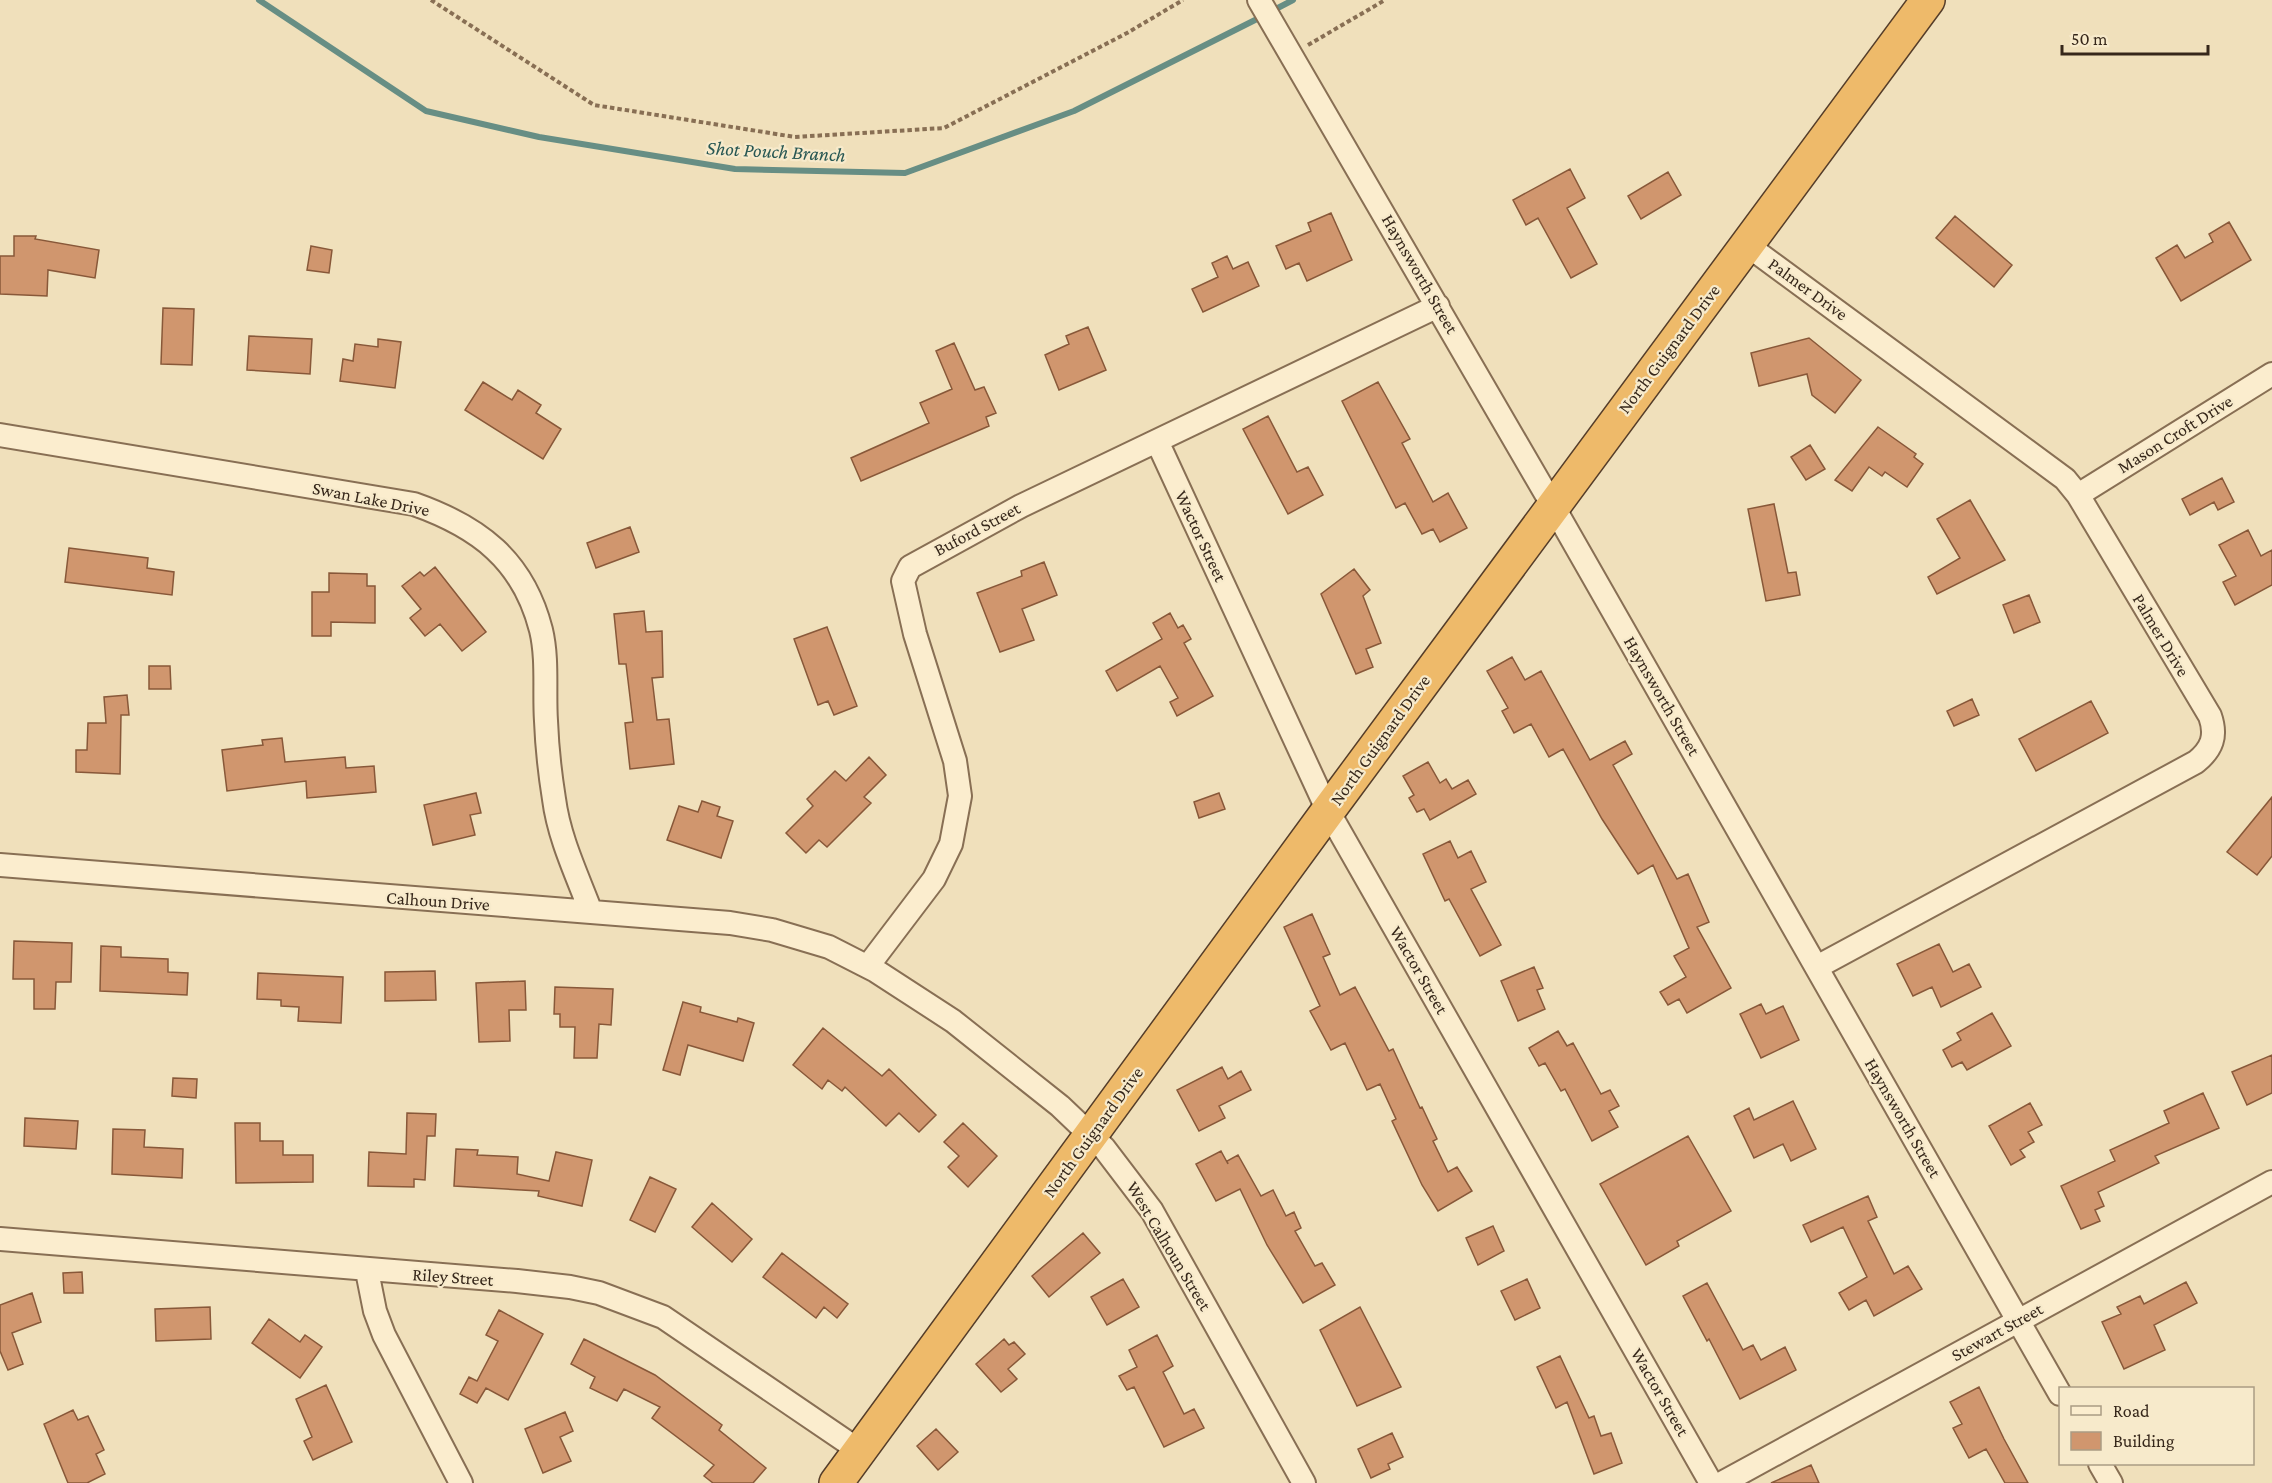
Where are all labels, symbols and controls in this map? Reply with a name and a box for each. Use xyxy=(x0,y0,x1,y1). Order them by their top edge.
scale bar xyxy=(2062,18,2208,56)
text: 50 m xyxy=(2071,29,2108,49)
water label: Shot Pouch Branch xyxy=(706,136,846,166)
street label: Haynsworth Street xyxy=(1378,211,1463,338)
street label: Palmer Drive xyxy=(1764,254,1852,325)
street label: North Guignard Drive xyxy=(1614,280,1724,417)
street label: Mason Croft Drive xyxy=(2114,391,2236,477)
street label: Swan Lake Drive xyxy=(311,478,431,520)
street label: Wactor Street xyxy=(1171,487,1231,586)
street label: Buford Street xyxy=(931,497,1024,560)
street label: Palmer Drive xyxy=(2128,590,2194,680)
street label: Haynsworth Street xyxy=(1620,633,1705,760)
street label: North Guignard Drive xyxy=(1326,671,1434,809)
street label: Calhoun Drive xyxy=(385,887,491,915)
street label: Wactor Street xyxy=(1386,922,1453,1018)
street label: Haynsworth Street xyxy=(1861,1055,1946,1182)
street label: North Guignard Drive xyxy=(1039,1063,1147,1201)
street label: West Calhoun Street xyxy=(1123,1178,1216,1315)
street label: Riley Street xyxy=(412,1264,495,1290)
street label: Stewart Street xyxy=(1948,1298,2047,1365)
street label: Wactor Street xyxy=(1627,1344,1694,1440)
legend xyxy=(2059,1387,2254,1465)
text: Road xyxy=(2113,1401,2150,1421)
text: Building xyxy=(2113,1431,2175,1451)

